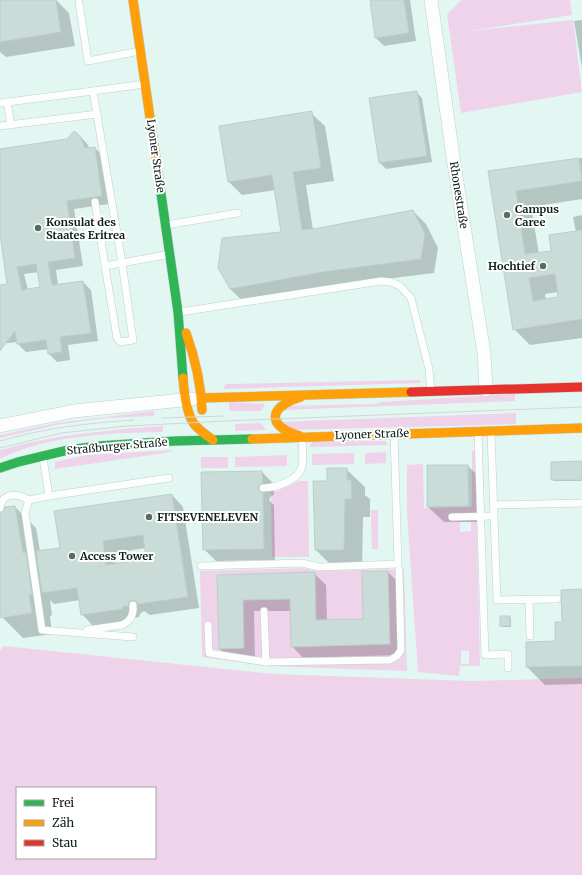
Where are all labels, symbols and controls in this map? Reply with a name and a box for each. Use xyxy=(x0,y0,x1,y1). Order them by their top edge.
street label: Lyoner Straße xyxy=(144,118,168,194)
street label: Rhonestraße xyxy=(447,160,471,230)
place label: Campus Caree xyxy=(515,202,559,229)
marker: Campus Caree xyxy=(502,210,512,220)
place label: Konsulat des Staates Eritrea xyxy=(46,215,125,242)
marker: Konsulat des Staates Eritrea xyxy=(33,223,43,233)
place label: Hochtief xyxy=(488,259,536,273)
marker: Hochtief xyxy=(538,261,548,271)
street label: Lyoner Straße xyxy=(335,426,410,442)
street label: Straßburger Straße xyxy=(66,435,168,457)
place label: FITSEVENELEVEN xyxy=(157,510,259,524)
marker: FITSEVENELEVEN xyxy=(144,512,154,522)
place label: Access Tower xyxy=(79,549,153,563)
marker: Access Tower xyxy=(67,551,77,561)
legend xyxy=(16,787,156,859)
text: Frei xyxy=(52,795,74,810)
text: Zäh xyxy=(52,815,74,830)
text: Stau xyxy=(52,835,78,850)

